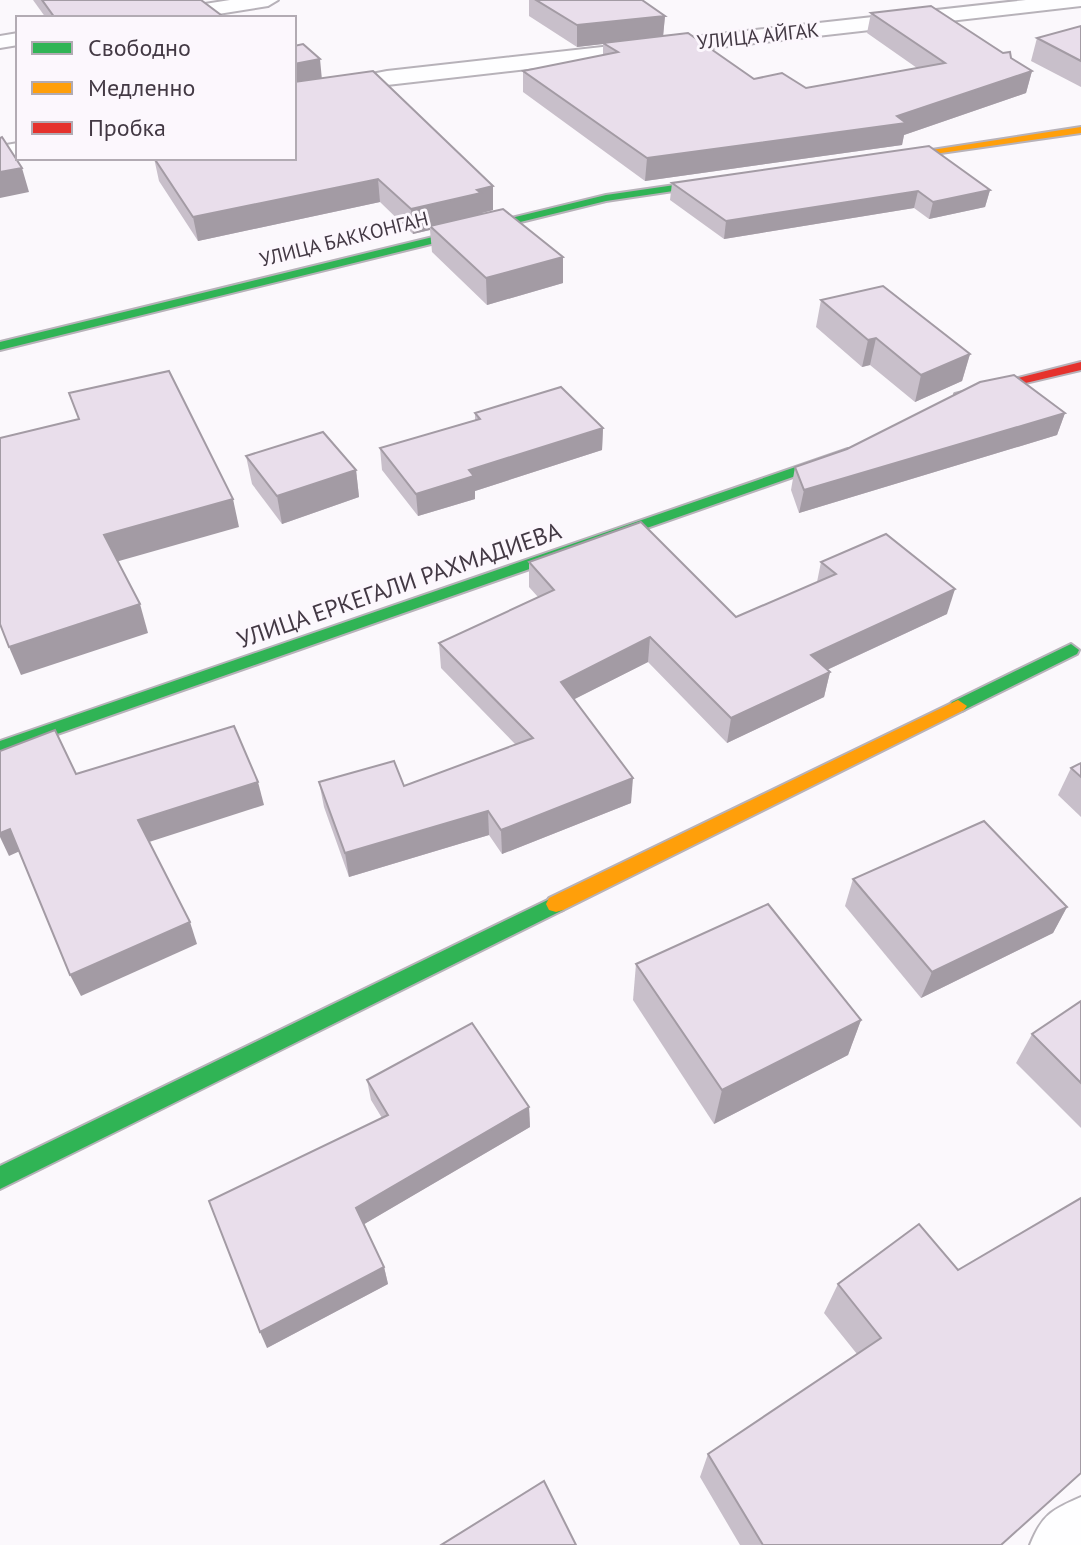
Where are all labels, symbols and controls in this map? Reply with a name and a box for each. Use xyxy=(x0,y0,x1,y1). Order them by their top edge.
legend xyxy=(16,16,296,160)
street label: УЛИЦА АЙГАК xyxy=(696,17,820,55)
text: Свободно xyxy=(88,32,191,63)
text: Медленно xyxy=(88,72,195,103)
text: Пробка xyxy=(88,112,166,143)
street label: УЛИЦА БАККОНГАН xyxy=(257,205,431,273)
street label: УЛИЦА ЕРКЕГАЛИ РАХМАДИЕВА xyxy=(233,515,565,655)

